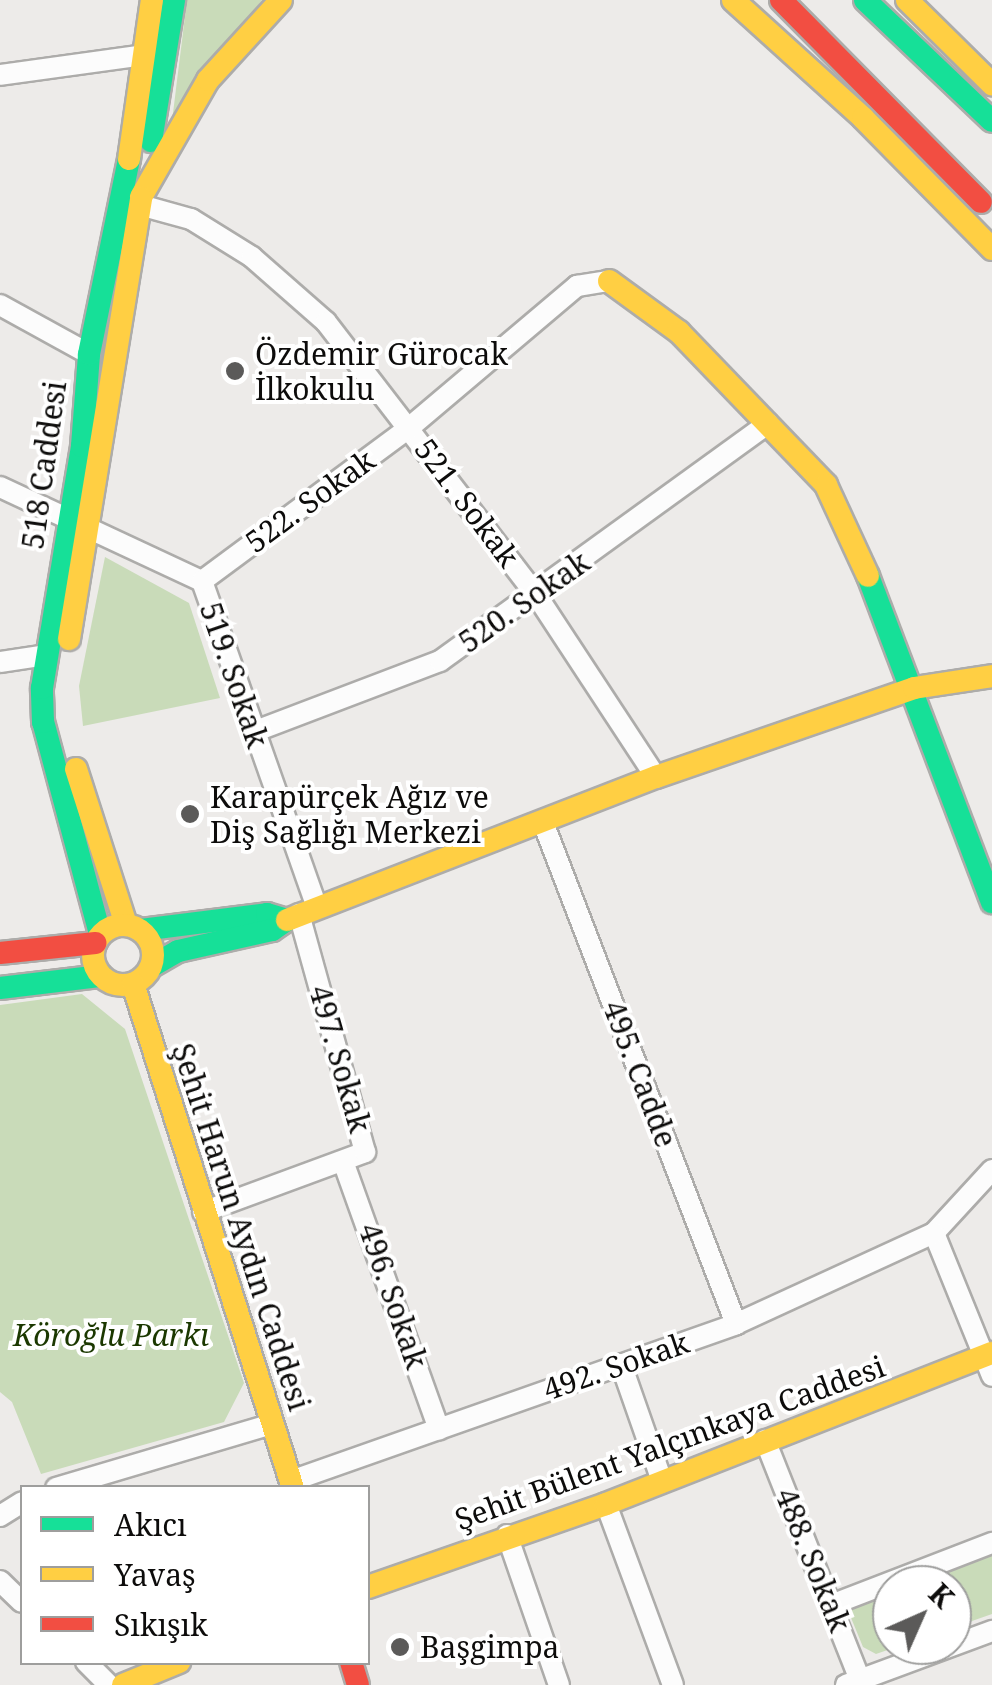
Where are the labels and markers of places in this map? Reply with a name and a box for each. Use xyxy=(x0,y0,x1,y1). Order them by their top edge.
place label: Özdemir Gürocak İlkokulu xyxy=(255,336,508,406)
marker: Özdemir Gürocak İlkokulu xyxy=(224,360,246,382)
place label: Karapürçek Ağız ve Diş Sağlığı Merkezi xyxy=(210,779,489,850)
marker: Karapürçek Ağız ve Diş Sağlığı Merkezi xyxy=(179,803,201,825)
place label: Başgimpa xyxy=(420,1629,559,1665)
marker: Başgimpa xyxy=(389,1636,411,1658)

